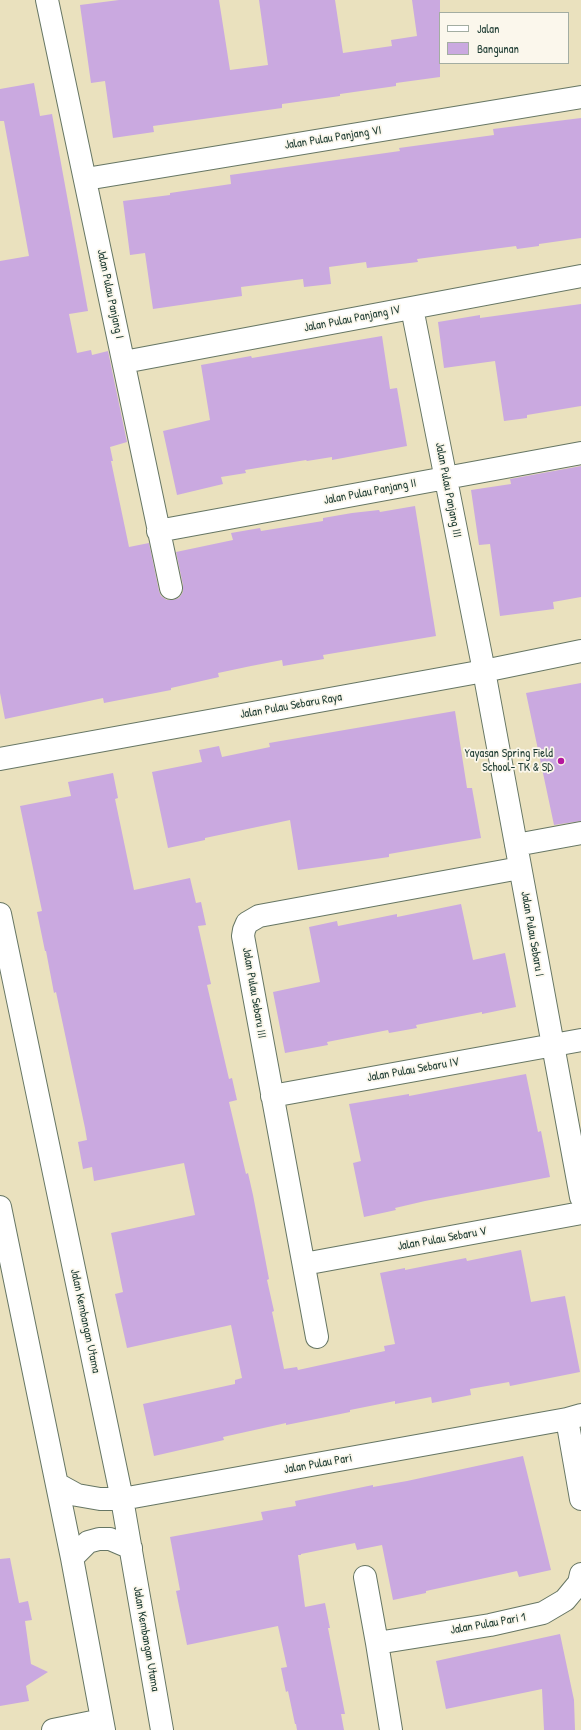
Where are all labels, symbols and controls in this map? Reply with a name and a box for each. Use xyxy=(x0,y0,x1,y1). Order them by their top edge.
legend xyxy=(439,12,569,64)
text: Jalan xyxy=(477,20,499,37)
text: Bangunan xyxy=(477,40,519,57)
street label: Jalan Pulau Panjang VI xyxy=(284,123,382,153)
street label: Jalan Pulau Panjang I xyxy=(93,248,127,340)
street label: Jalan Pulau Panjang IV xyxy=(303,303,401,335)
street label: Jalan Pulau Panjang III xyxy=(432,441,464,539)
street label: Jalan Pulau Panjang II xyxy=(323,476,417,508)
street label: Jalan Pulau Sebaru Raya xyxy=(239,690,343,722)
place label: Yayasan Spring Field School- TK & SD xyxy=(464,747,553,775)
marker: Yayasan Spring Field School- TK & SD xyxy=(556,756,566,766)
street label: Jalan Pulau Sebaru I xyxy=(517,890,547,978)
street label: Jalan Pulau Sebaru III xyxy=(239,947,269,1039)
street label: Jalan Pulau Sebaru IV xyxy=(366,1055,460,1085)
street label: Jalan Pulau Sebaru V xyxy=(396,1224,488,1254)
street label: Jalan Kembangan Utama xyxy=(67,1268,103,1374)
street label: Jalan Pulau Pari xyxy=(283,1451,353,1477)
street label: Jalan Kembangan Utama xyxy=(130,1586,162,1692)
street label: Jalan Pulau Pari 1 xyxy=(449,1610,527,1638)

